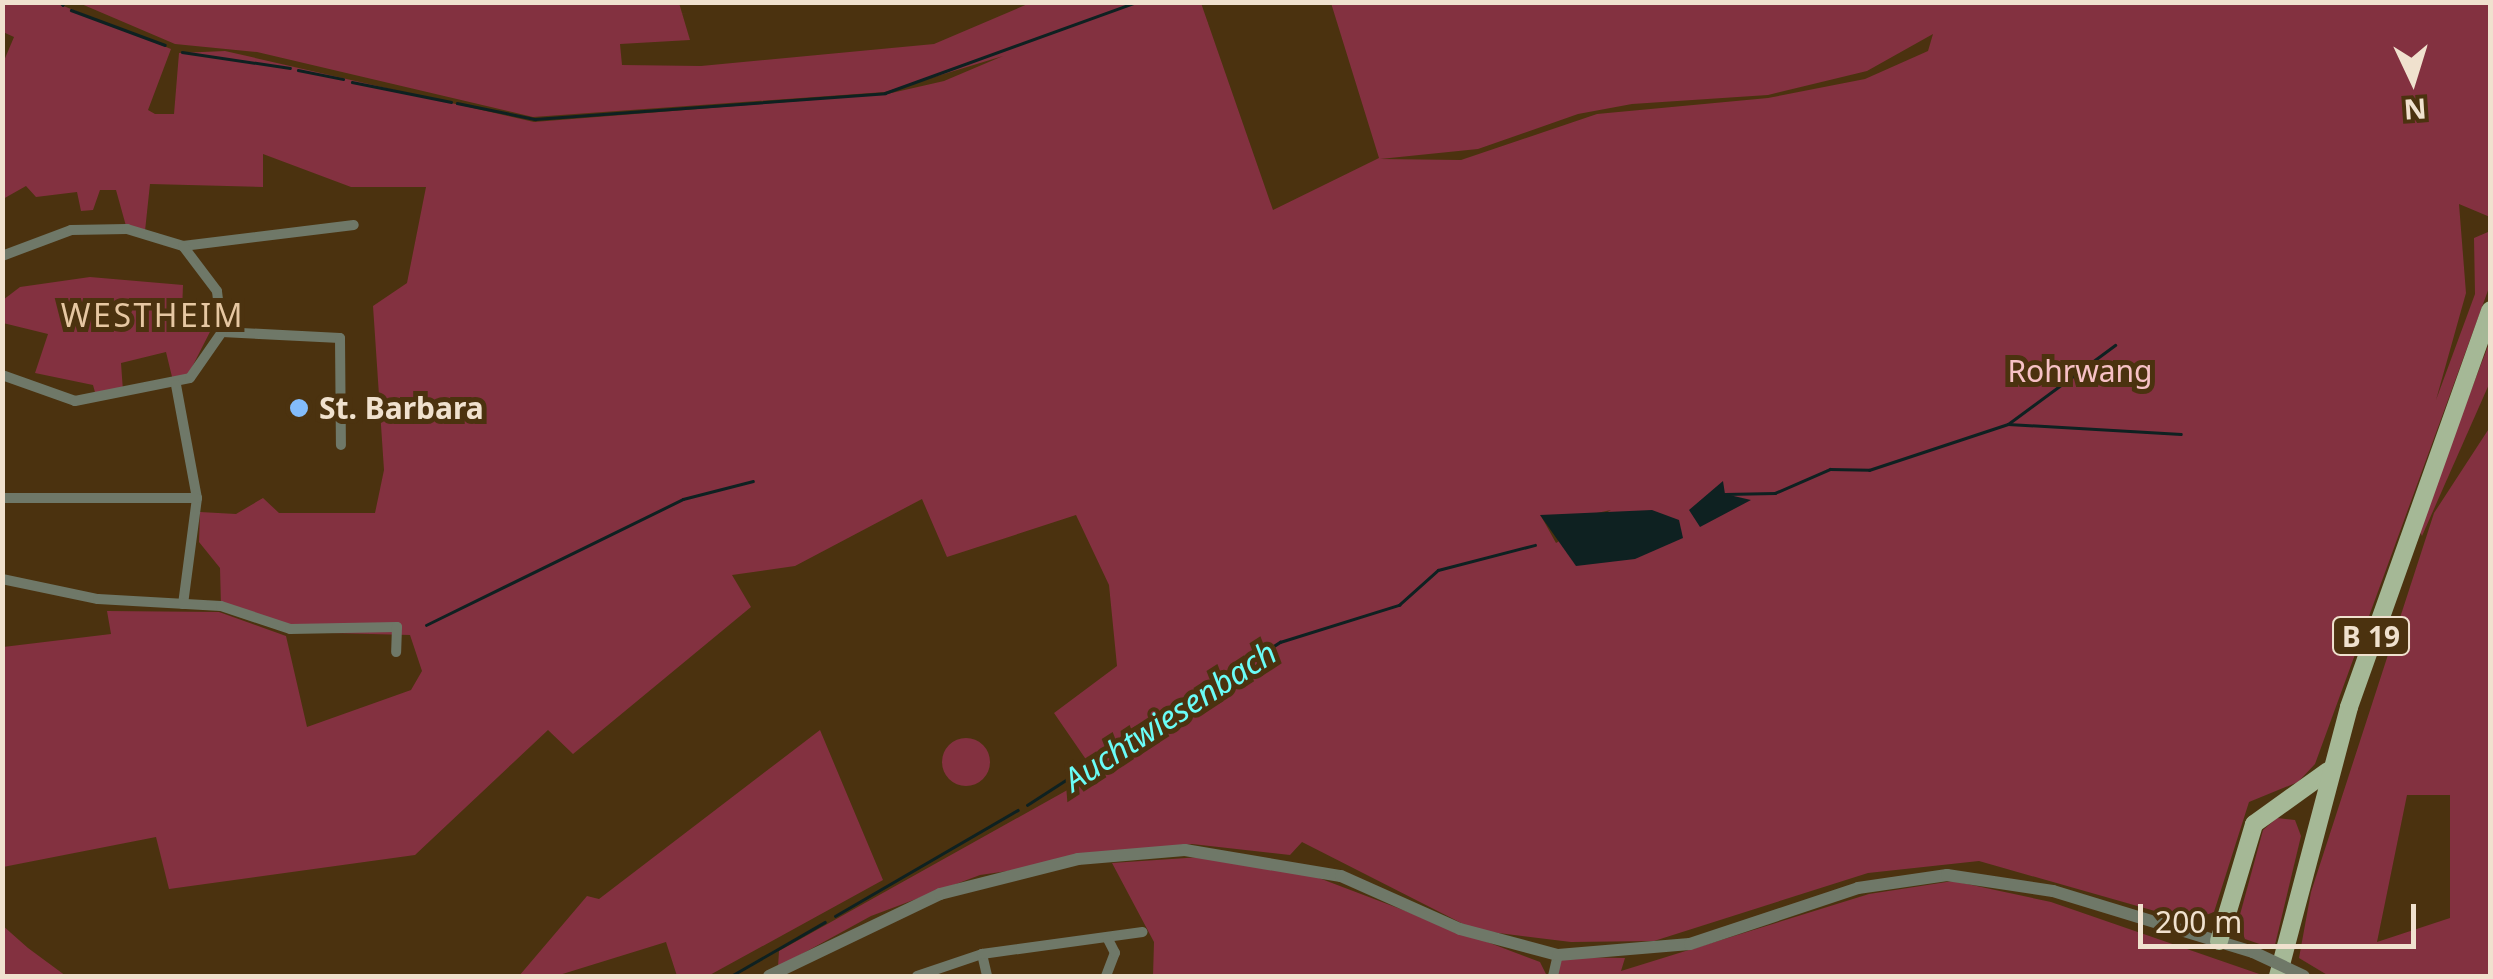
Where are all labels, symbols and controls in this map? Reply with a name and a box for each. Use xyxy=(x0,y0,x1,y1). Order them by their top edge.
north arrow xyxy=(2363,30,2463,130)
text: N xyxy=(2402,90,2428,130)
district label: WESTHEIM xyxy=(61,296,245,334)
park label: Rohrwang xyxy=(2007,353,2153,389)
place label: St. Barbara xyxy=(319,390,484,426)
marker: St. Barbara xyxy=(288,397,310,419)
road number: B 19 xyxy=(2331,613,2411,659)
water label: Auchtwiesenbach xyxy=(1057,633,1283,799)
scale bar xyxy=(2143,884,2420,946)
text: 200 m xyxy=(2155,901,2242,942)

